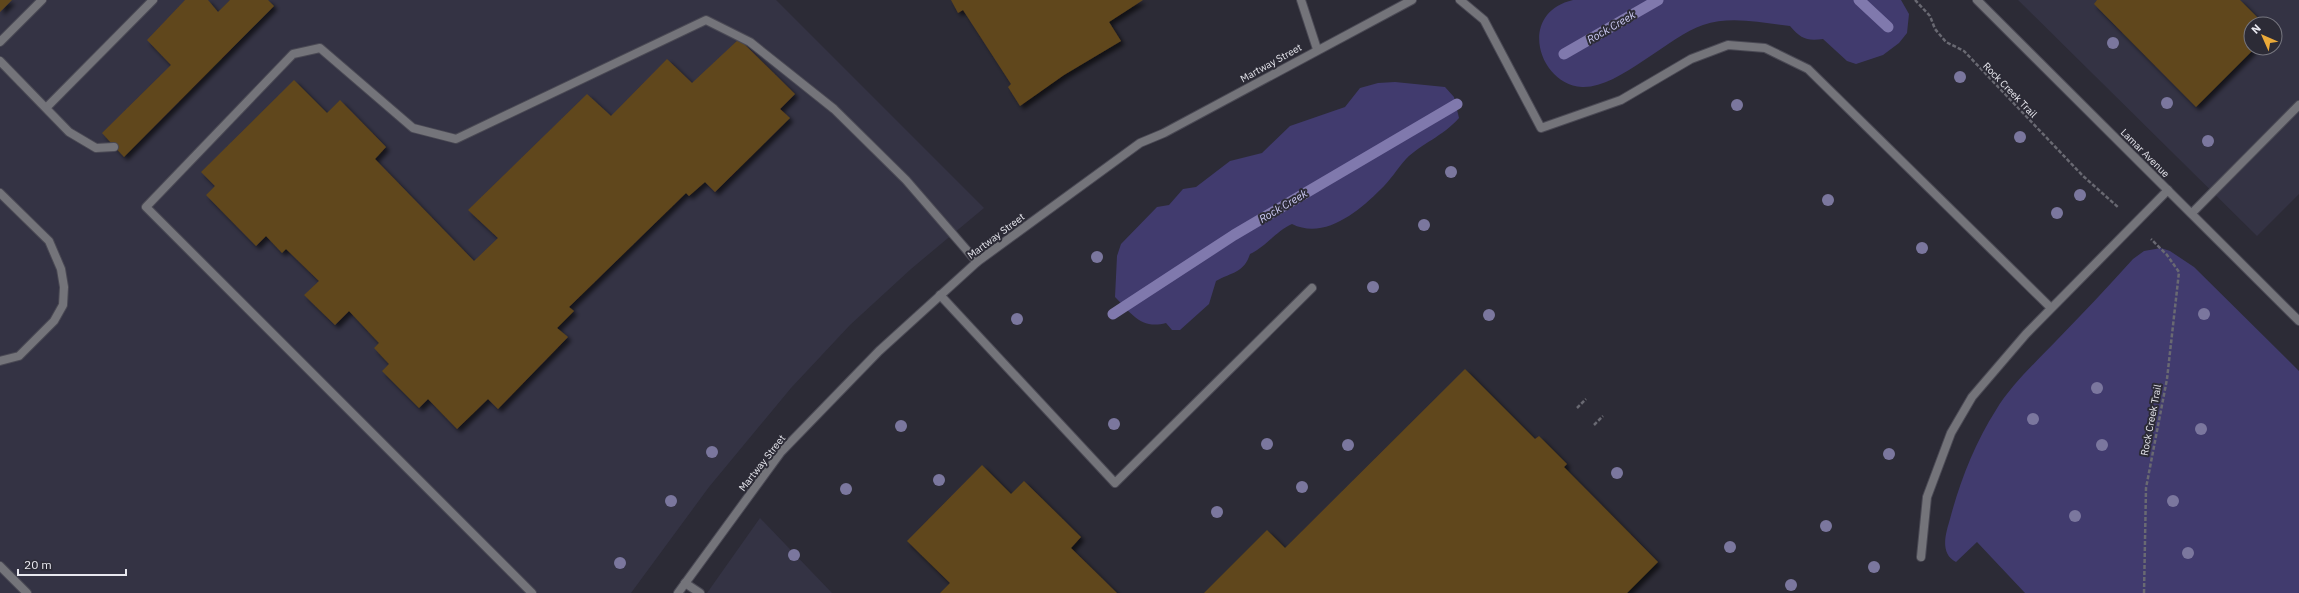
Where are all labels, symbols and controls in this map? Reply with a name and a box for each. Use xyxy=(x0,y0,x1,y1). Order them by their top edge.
water label: Rock Creek xyxy=(1584,7,1638,47)
north arrow xyxy=(2243,16,2283,56)
text: N xyxy=(2248,21,2264,37)
street label: Martway Street xyxy=(1238,41,1304,85)
street label: Rock Creek Trail xyxy=(1980,59,2040,121)
street label: Lamar Avenue xyxy=(2118,126,2173,181)
water label: Rock Creek xyxy=(1256,186,1310,226)
street label: Martway Street xyxy=(965,210,1028,262)
street label: Rock Creek Trail xyxy=(2138,383,2164,457)
street label: Martway Street xyxy=(736,432,788,494)
scale bar xyxy=(18,551,126,577)
text: 20 m xyxy=(24,557,52,572)

